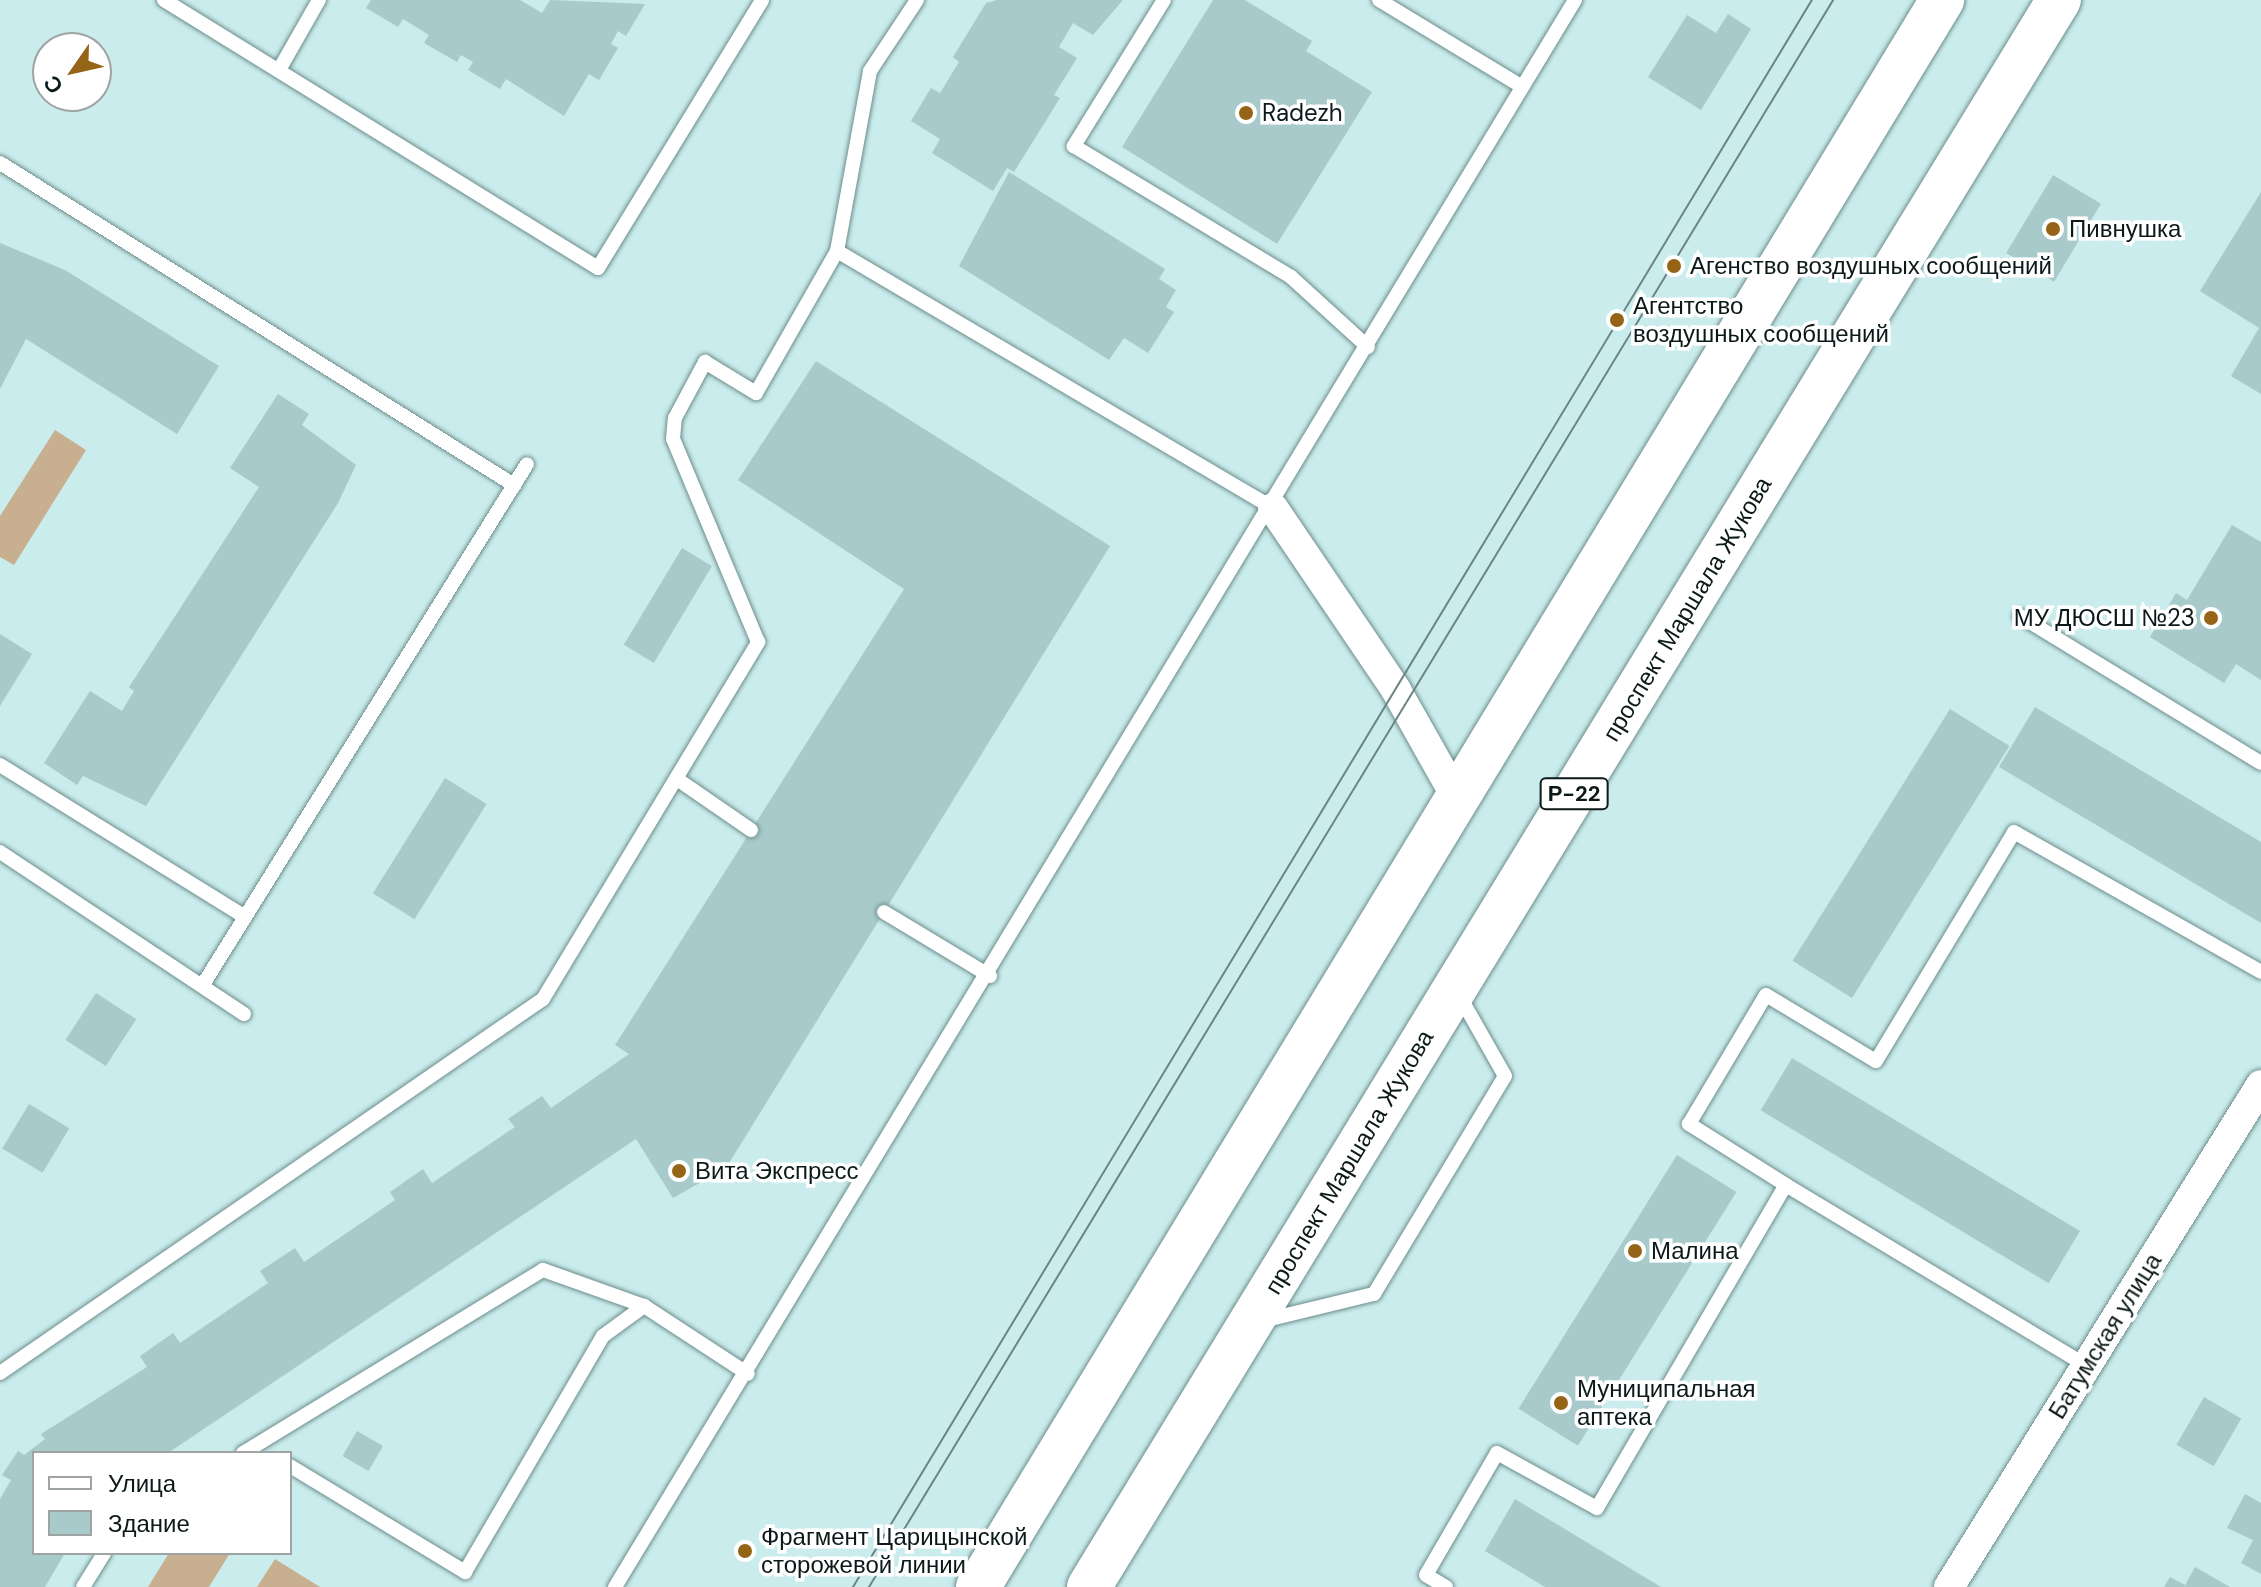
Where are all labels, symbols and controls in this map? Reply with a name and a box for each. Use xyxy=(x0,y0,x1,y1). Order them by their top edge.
north arrow xyxy=(32,32,112,112)
text: С xyxy=(37,70,70,99)
place label: Radezh xyxy=(1262,99,1342,127)
marker: Radezh xyxy=(1237,104,1255,122)
place label: Пивнушка xyxy=(2069,215,2181,243)
marker: Пивнушка xyxy=(2044,220,2062,238)
place label: Агенство воздушных сообщений xyxy=(1690,252,2052,280)
marker: Агенство воздушных сообщений xyxy=(1665,257,1683,275)
place label: Агентство воздушных сообщений xyxy=(1633,292,1889,348)
marker: Агентство воздушных сообщений xyxy=(1608,311,1626,329)
street label: проспект Маршала Жукова xyxy=(1597,472,1777,746)
place label: МУ ДЮСШ №23 xyxy=(2014,604,2195,632)
marker: МУ ДЮСШ №23 xyxy=(2202,609,2220,627)
road number: Р-22 xyxy=(1538,776,1610,812)
street label: проспект Маршала Жукова xyxy=(1259,1025,1439,1299)
place label: Вита Экспресс xyxy=(695,1157,859,1185)
marker: Вита Экспресс xyxy=(670,1162,688,1180)
place label: Малина xyxy=(1651,1237,1739,1265)
marker: Малина xyxy=(1626,1242,1644,1260)
street label: Батумская улица xyxy=(2043,1248,2167,1424)
place label: Муниципальная аптека xyxy=(1577,1375,1756,1431)
marker: Муниципальная аптека xyxy=(1552,1394,1570,1412)
legend xyxy=(32,1451,292,1555)
text: Улица xyxy=(108,1468,176,1499)
text: Здание xyxy=(108,1508,190,1539)
place label: Фрагмент Царицынской сторожевой линии xyxy=(761,1523,1027,1579)
marker: Фрагмент Царицынской сторожевой линии xyxy=(736,1542,754,1560)

